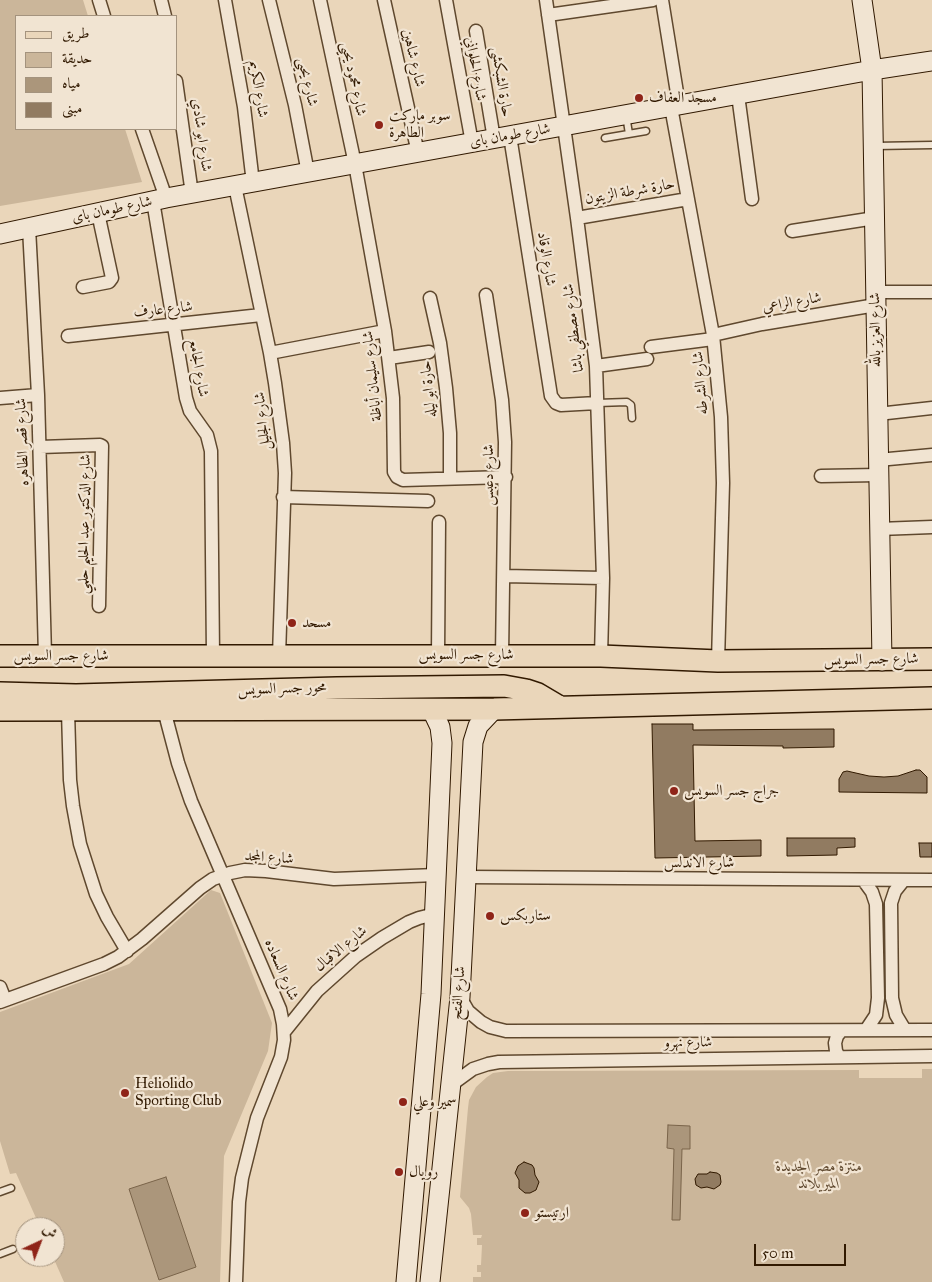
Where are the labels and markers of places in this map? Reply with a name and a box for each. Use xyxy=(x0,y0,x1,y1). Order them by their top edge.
place label: مسجد العفاف xyxy=(649,89,717,107)
marker: مسجد العفاف xyxy=(633,92,645,104)
place label: سوبر ماركت الطاهرة xyxy=(389,107,450,142)
marker: سوبر ماركت الطاهرة xyxy=(373,119,385,131)
place label: مسحد xyxy=(302,614,331,632)
marker: مسحد xyxy=(286,617,298,629)
place label: جراج جسر السويس xyxy=(684,782,779,800)
marker: جراج جسر السويس xyxy=(668,785,680,797)
place label: ستاربكس xyxy=(500,907,551,925)
marker: ستاربكس xyxy=(484,910,496,922)
place label: Heliolido Sporting Club xyxy=(135,1075,222,1110)
marker: Heliolido Sporting Club xyxy=(119,1087,131,1099)
place label: سمير وعلي xyxy=(413,1093,457,1111)
marker: سمير وعلي xyxy=(397,1096,409,1108)
place label: رويال xyxy=(409,1163,438,1181)
marker: رويال xyxy=(393,1166,405,1178)
place label: ارتيستو xyxy=(535,1204,569,1222)
marker: ارتيستو xyxy=(519,1207,531,1219)

